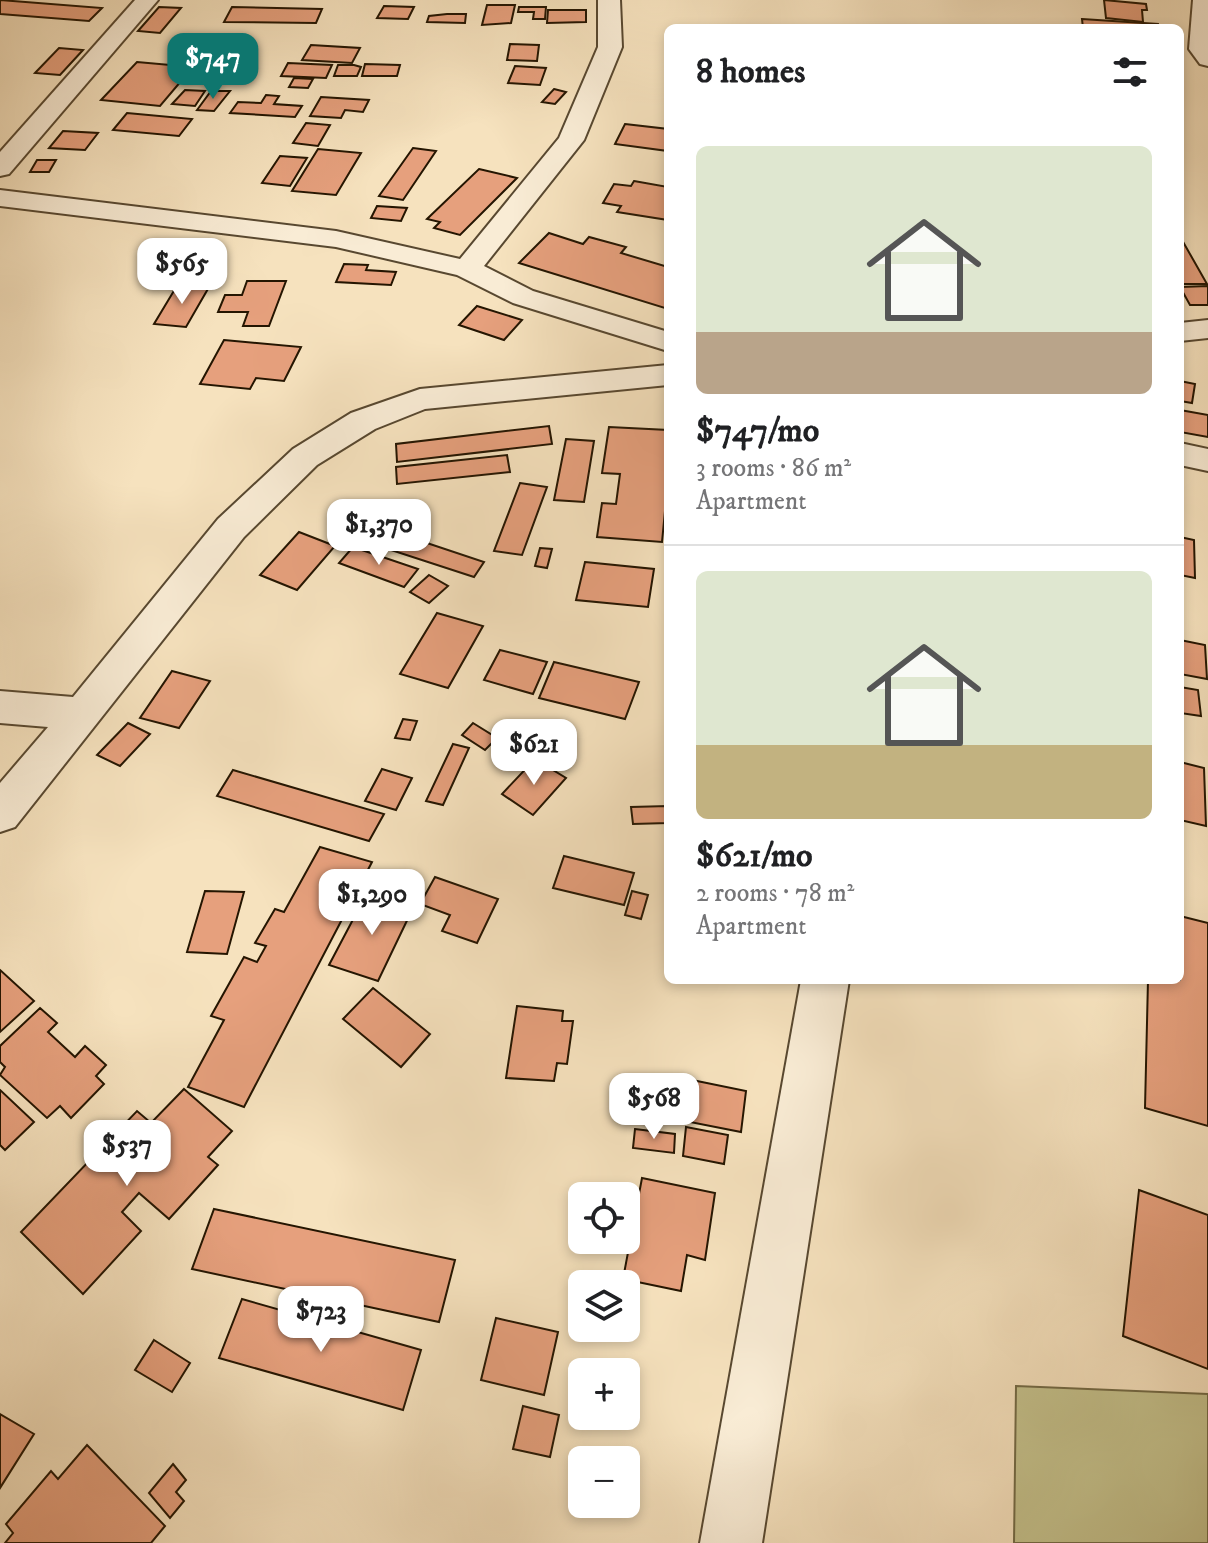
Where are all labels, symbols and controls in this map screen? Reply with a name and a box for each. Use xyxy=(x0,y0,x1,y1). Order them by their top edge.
pin: $747 xyxy=(166,33,260,101)
text: $747 xyxy=(185,42,241,75)
icon: filters xyxy=(1108,50,1152,94)
text: 8 homes xyxy=(696,51,805,93)
icon: home xyxy=(852,198,996,342)
pin: $565 xyxy=(135,238,229,306)
text: $565 xyxy=(155,247,209,280)
text: $747/mo xyxy=(696,410,819,452)
text: 3 rooms · 86 m² xyxy=(696,452,851,485)
text: Apartment xyxy=(696,485,807,518)
pin: $1,370 xyxy=(314,499,444,567)
text: $1,370 xyxy=(345,508,413,541)
icon: home xyxy=(852,623,996,767)
pin: $621 xyxy=(487,719,581,787)
text: $621 xyxy=(509,728,559,761)
text: $621/mo xyxy=(696,835,813,877)
pin: $1,290 xyxy=(307,869,437,937)
text: 2 rooms · 78 m² xyxy=(696,877,854,910)
text: $1,290 xyxy=(337,878,407,911)
text: Apartment xyxy=(696,910,807,943)
pin: $568 xyxy=(607,1073,701,1141)
text: $568 xyxy=(627,1082,681,1115)
pin: $537 xyxy=(80,1120,174,1188)
text: $537 xyxy=(102,1129,152,1162)
map controls xyxy=(568,1182,640,1518)
button: locate xyxy=(568,1182,640,1254)
button: layers xyxy=(568,1270,640,1342)
pin: $723 xyxy=(274,1286,368,1354)
text: $723 xyxy=(296,1295,346,1328)
button: + xyxy=(568,1358,640,1430)
button: − xyxy=(568,1446,640,1518)

